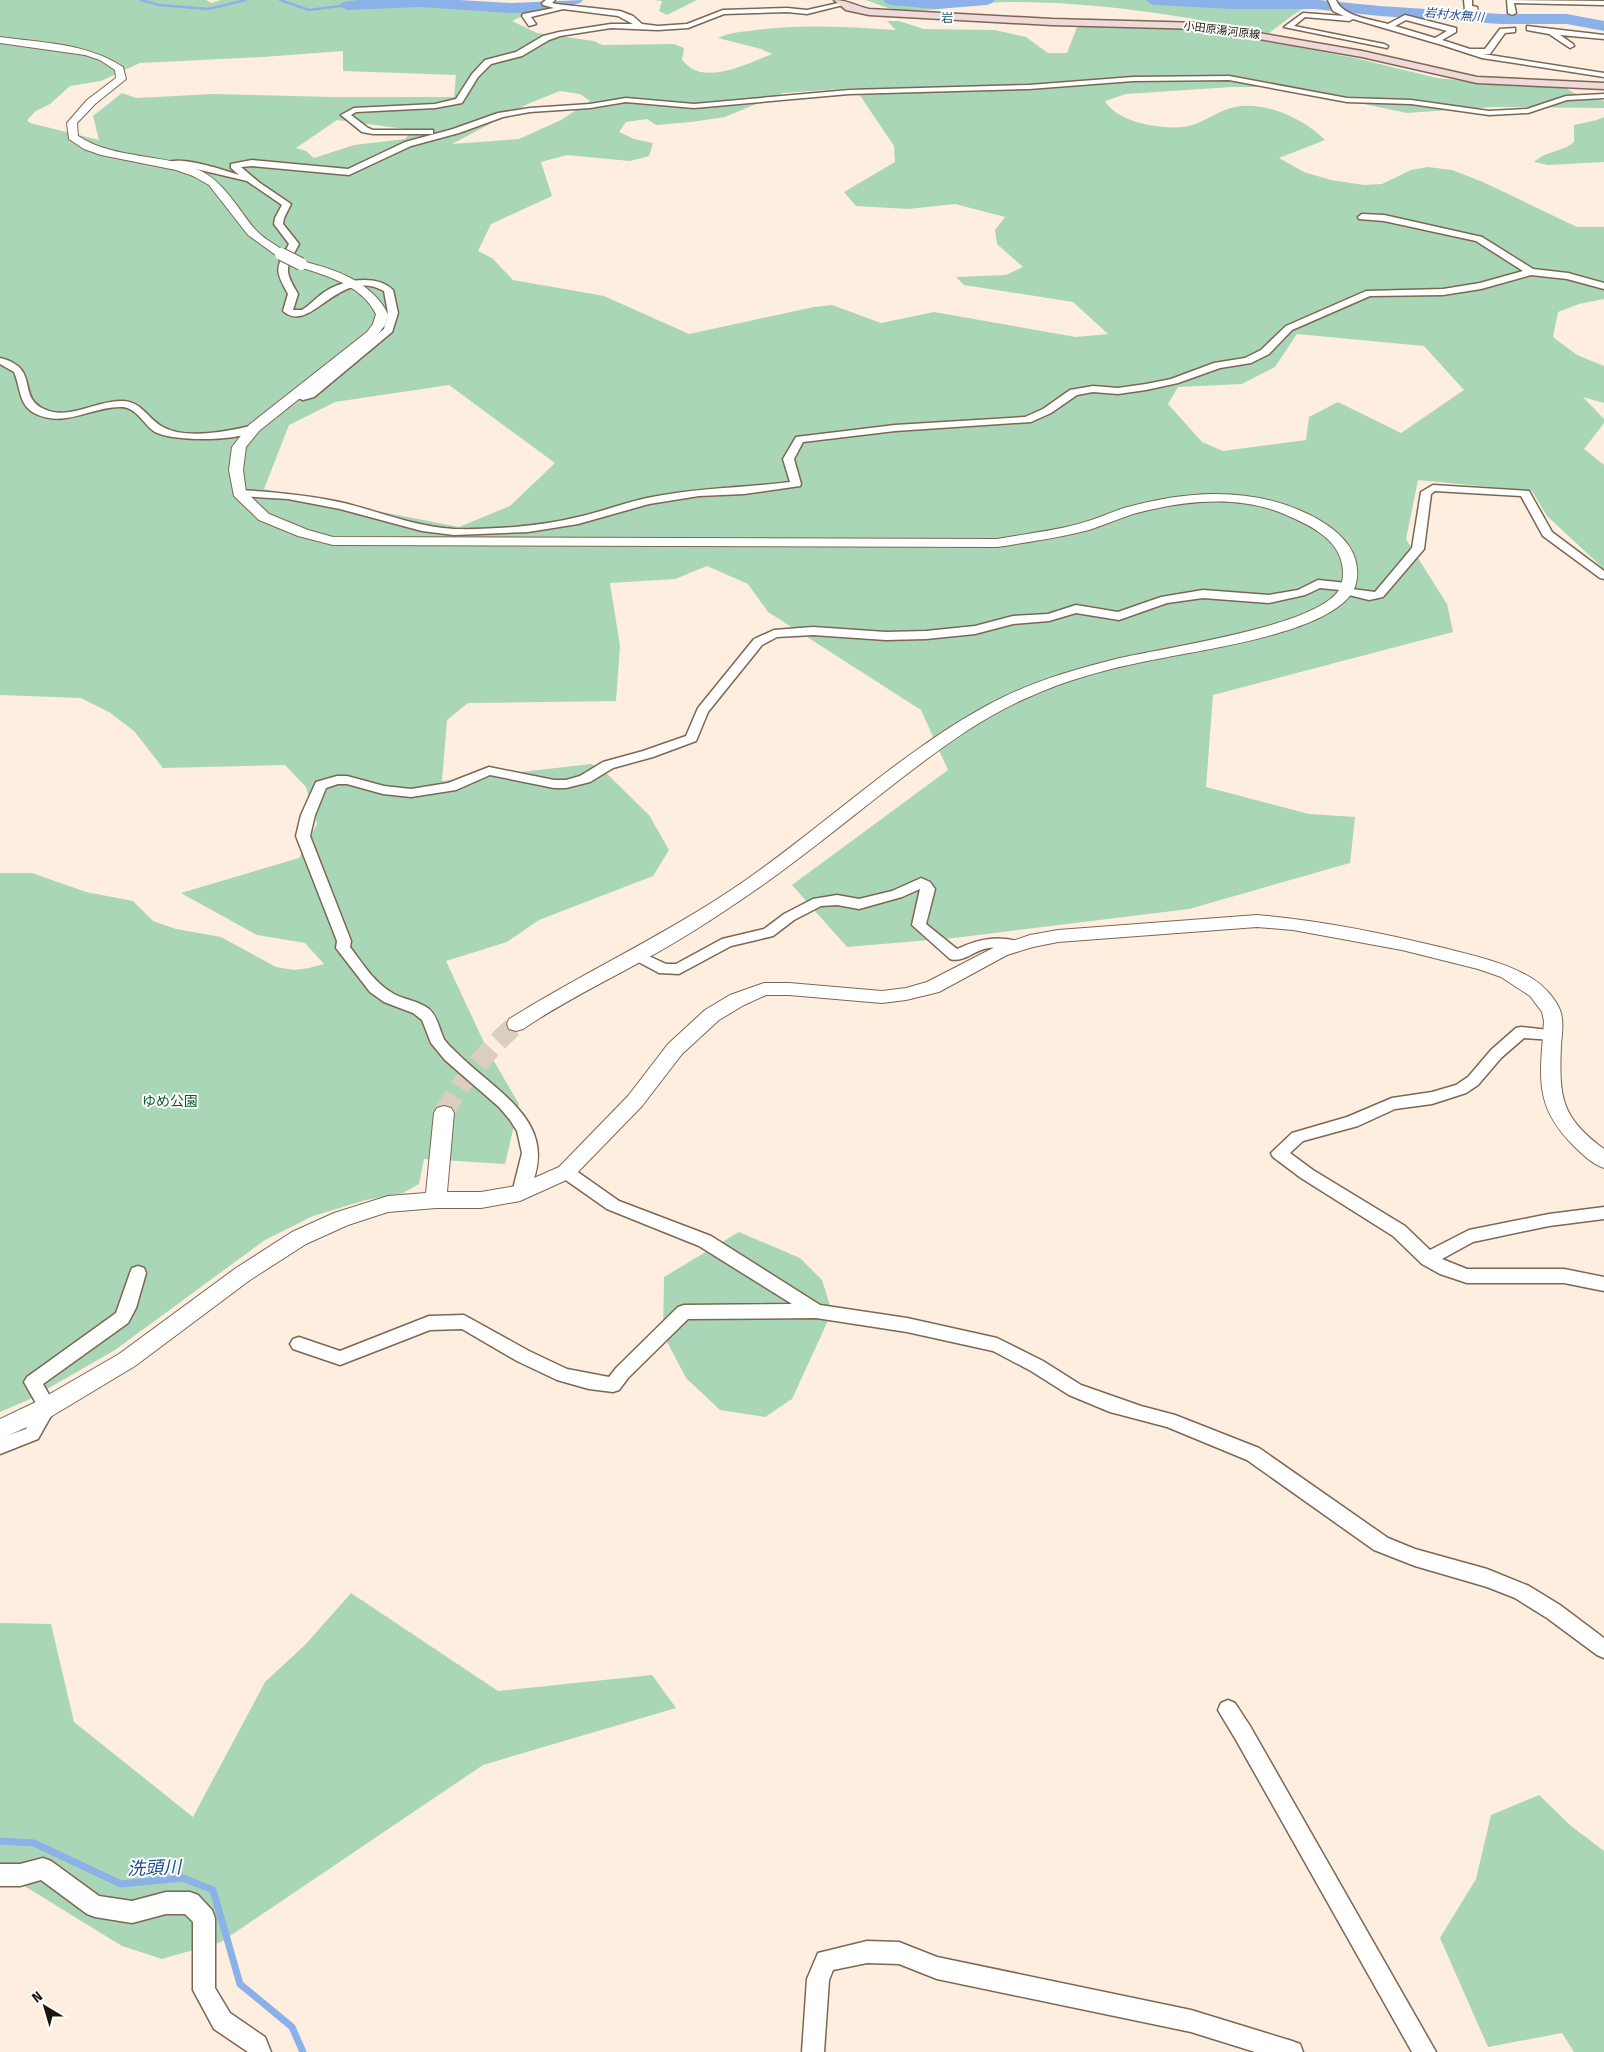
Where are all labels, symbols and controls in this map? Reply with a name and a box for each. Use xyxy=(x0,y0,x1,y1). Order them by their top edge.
water label: 岩村水無川 xyxy=(1423,5,1486,25)
district label: 岩 xyxy=(941,11,953,25)
street label: 小田原湯河原線 xyxy=(1183,19,1261,42)
park label: ゆめ公園 xyxy=(142,1093,198,1110)
water label: 洗頭川 xyxy=(127,1856,183,1880)
north arrow xyxy=(20,1982,70,2032)
text: N xyxy=(29,1988,46,2006)

